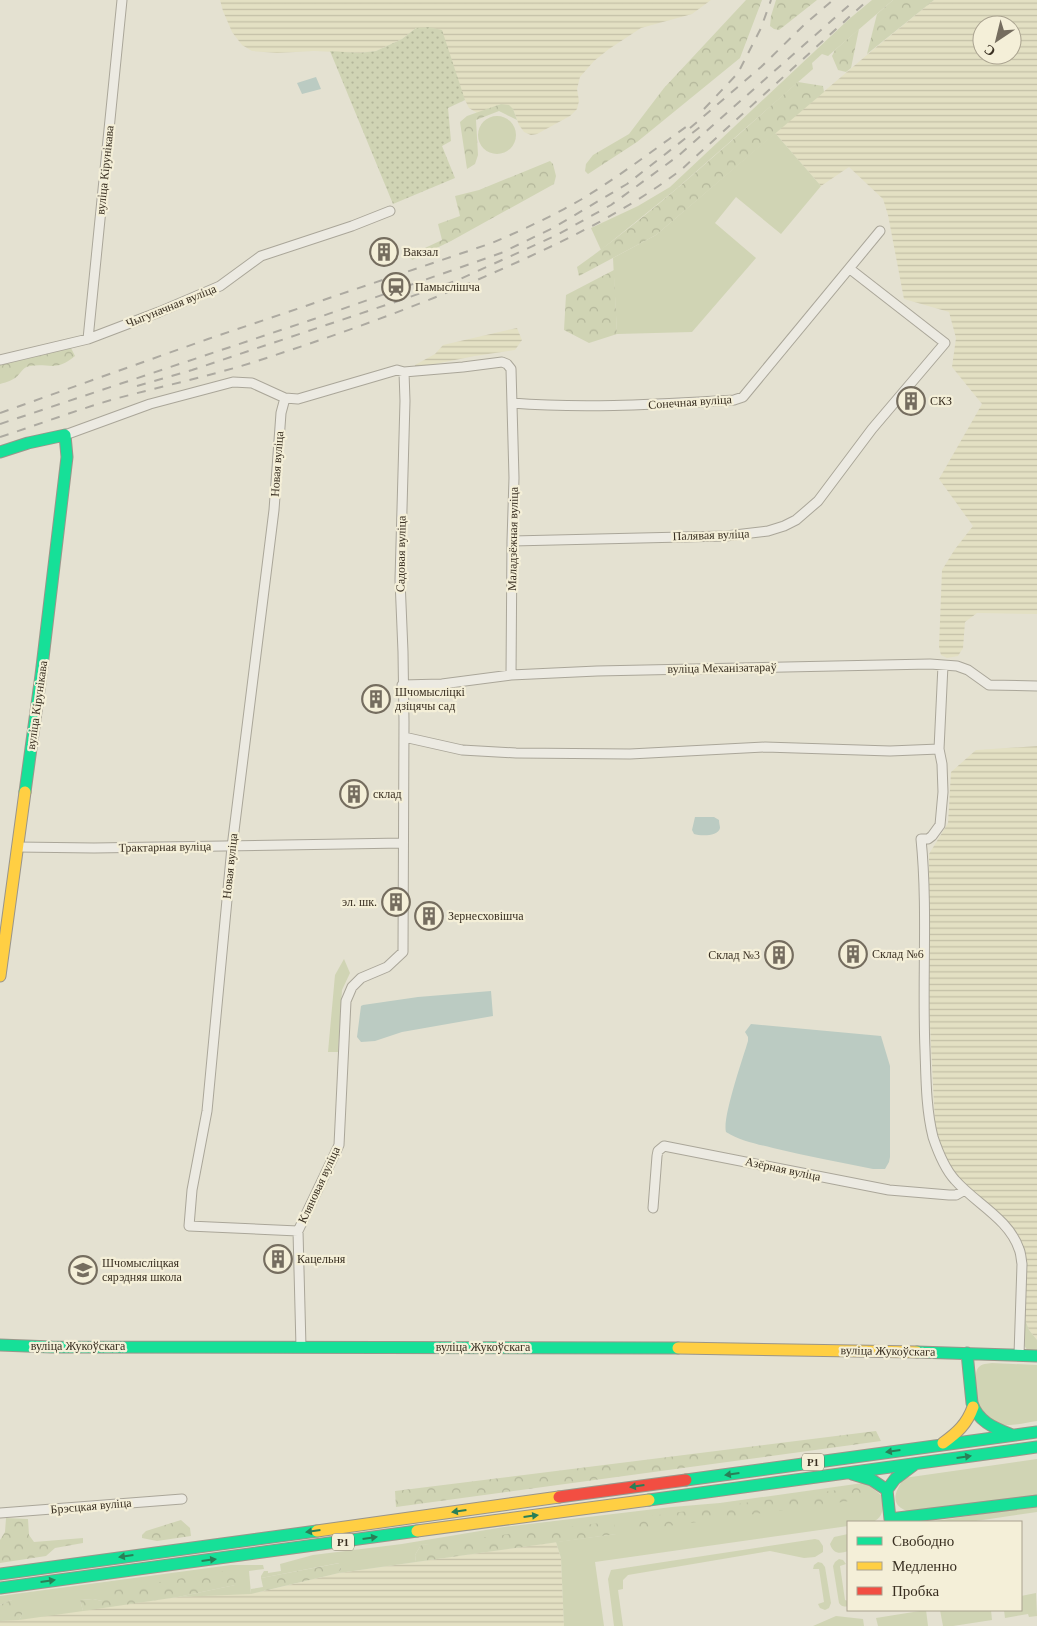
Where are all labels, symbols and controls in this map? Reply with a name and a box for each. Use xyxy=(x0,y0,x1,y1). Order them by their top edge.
north arrow xyxy=(972,15,1022,65)
text: С xyxy=(981,41,998,59)
street label: вуліца Кірунікава xyxy=(93,124,117,215)
building icon: Вакзал xyxy=(369,237,399,267)
place label: Вакзал xyxy=(403,245,438,259)
station icon: Памыслішча xyxy=(381,272,411,302)
place label: Памыслішча xyxy=(415,280,481,294)
street label: Чыгуначная вуліца xyxy=(124,281,219,331)
building icon: СКЗ xyxy=(896,386,926,416)
street label: Сонечная вуліца xyxy=(648,392,733,412)
place label: СКЗ xyxy=(930,394,952,408)
street label: Новая вуліца xyxy=(268,430,286,497)
street label: Маладзёжная вуліца xyxy=(505,486,521,591)
street label: Садовая вуліца xyxy=(393,515,409,592)
street label: Палявая вуліца xyxy=(672,527,750,543)
street label: вуліца Кірунікава xyxy=(24,659,50,750)
street label: вуліца Механізатараў xyxy=(667,660,777,676)
building icon: Шчомысліцкі дзіцячы сад xyxy=(361,684,391,714)
place label: Шчомысліцкі дзіцячы сад xyxy=(395,685,465,713)
building icon: склад xyxy=(339,779,369,809)
place label: склад xyxy=(373,787,402,801)
street label: Новая вуліца xyxy=(220,832,240,899)
street label: Трактарная вуліца xyxy=(119,839,212,855)
building icon: эл. шк. xyxy=(381,887,411,917)
place label: эл. шк. xyxy=(342,895,377,909)
building icon: Зернесховішча xyxy=(414,901,444,931)
place label: Зернесховішча xyxy=(448,909,524,923)
building icon: Склад №6 xyxy=(838,939,868,969)
building icon: Склад №3 xyxy=(764,940,794,970)
place label: Склад №6 xyxy=(872,947,924,961)
place label: Склад №3 xyxy=(708,948,760,962)
street label: Кляновая вуліца xyxy=(295,1144,343,1226)
street label: Азёрная вуліца xyxy=(744,1154,823,1184)
building icon: Кацельня xyxy=(263,1244,293,1274)
place label: Кацельня xyxy=(297,1252,346,1266)
school or university icon: Шчомысліцкая сярэдняя школа xyxy=(68,1255,98,1285)
place label: Шчомысліцкая сярэдняя школа xyxy=(102,1256,183,1284)
street label: вуліца Жукоўскага xyxy=(31,1339,126,1353)
street label: вуліца Жукоўскага xyxy=(436,1340,531,1354)
street label: вуліца Жукоўскага xyxy=(841,1343,936,1359)
one-way arrow xyxy=(884,1448,900,1456)
one-way arrow xyxy=(957,1453,973,1461)
road number: Р1 xyxy=(802,1454,824,1470)
one-way arrow xyxy=(723,1470,739,1478)
one-way arrow xyxy=(629,1483,645,1491)
street label: Брэсцкая вуліца xyxy=(50,1495,133,1517)
one-way arrow xyxy=(451,1507,467,1515)
one-way arrow xyxy=(524,1512,540,1520)
legend xyxy=(847,1521,1022,1611)
one-way arrow xyxy=(305,1527,321,1535)
text: Свободно xyxy=(892,1533,954,1549)
road number: Р1 xyxy=(332,1534,354,1550)
one-way arrow xyxy=(363,1534,379,1542)
one-way arrow xyxy=(117,1552,133,1560)
one-way arrow xyxy=(202,1556,218,1564)
text: Медленно xyxy=(892,1558,957,1574)
one-way arrow xyxy=(41,1577,57,1585)
text: Пробка xyxy=(892,1583,940,1599)

